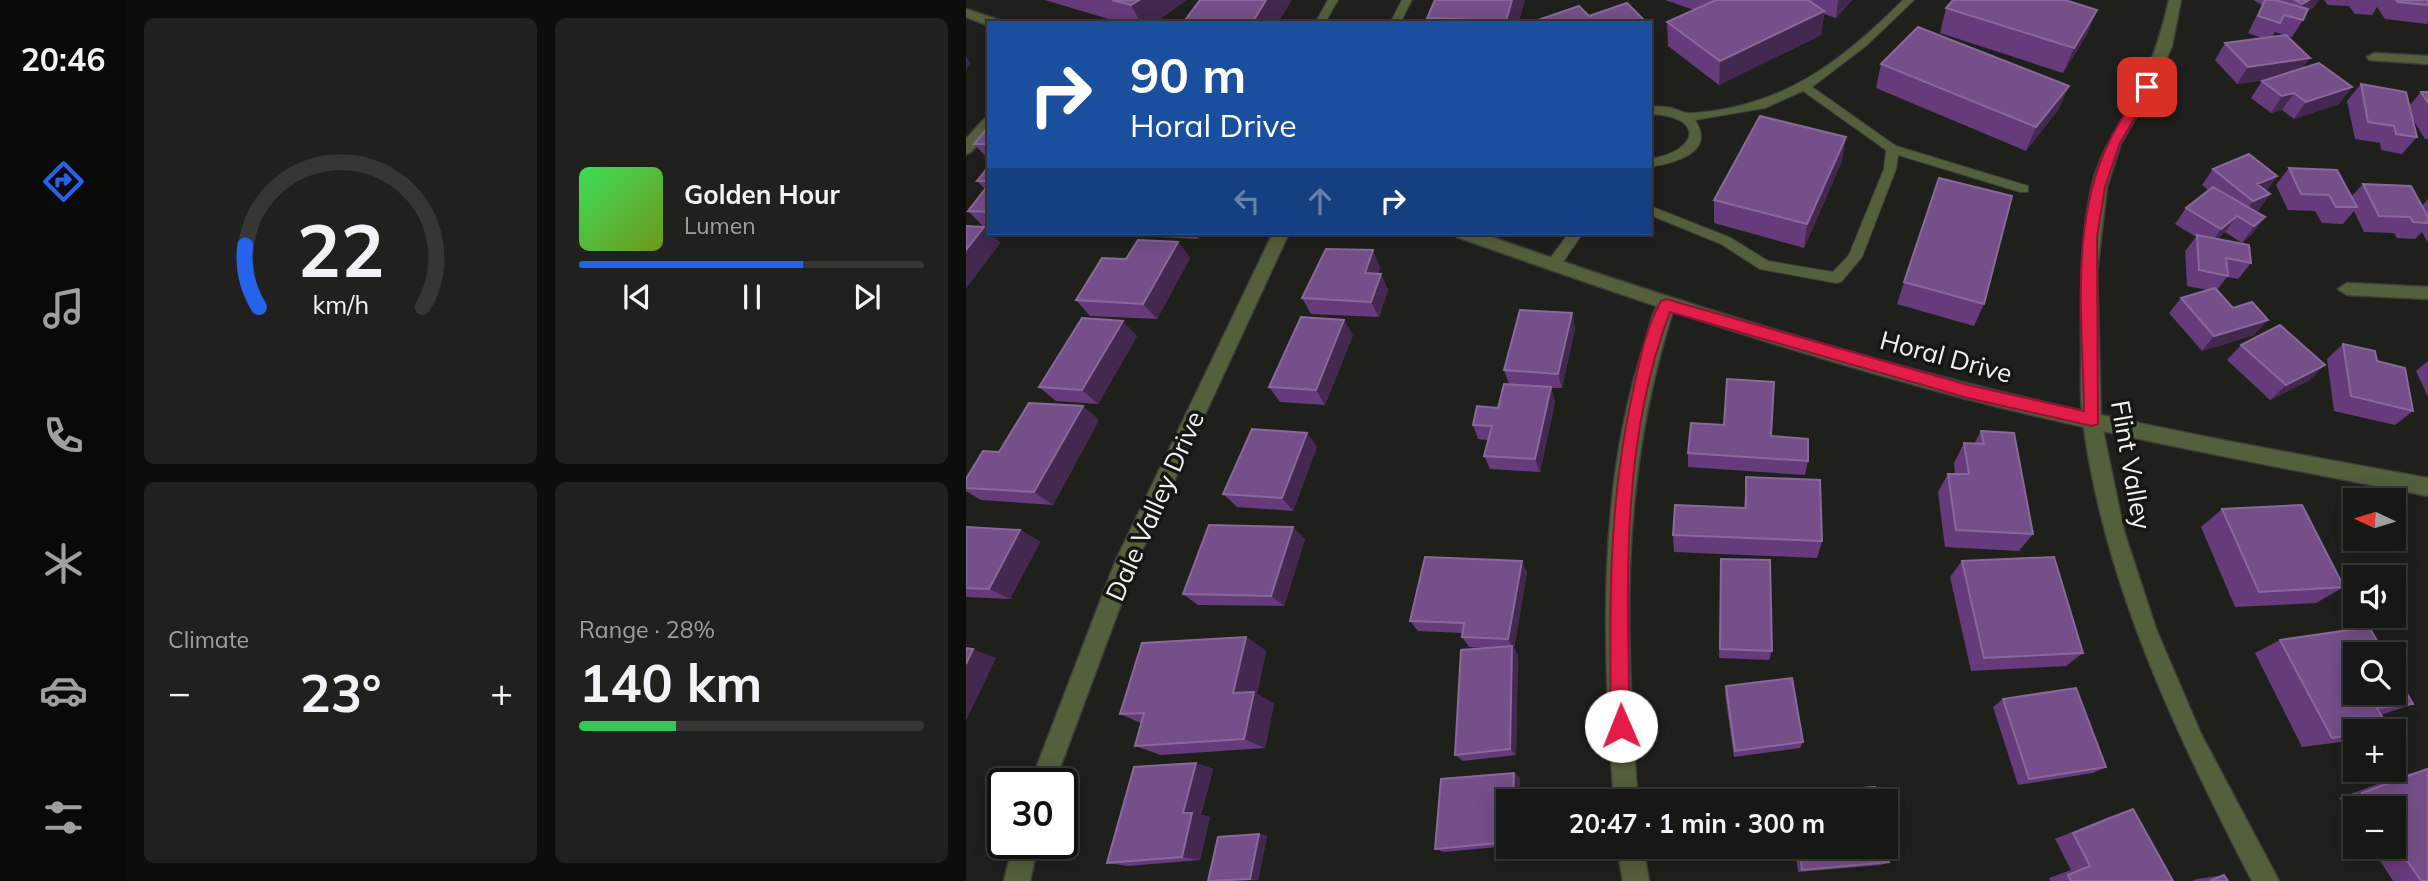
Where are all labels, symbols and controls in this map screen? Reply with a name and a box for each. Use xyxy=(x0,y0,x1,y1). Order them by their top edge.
text: 20:46 xyxy=(21,39,105,79)
text: 90 m xyxy=(1130,44,1246,105)
icon: right xyxy=(1015,49,1106,140)
pin xyxy=(2117,57,2177,117)
icon: arrive xyxy=(2128,68,2166,106)
text: Horal Drive xyxy=(1130,105,1297,145)
icon: directions xyxy=(39,157,88,206)
text: Golden Hour xyxy=(684,178,840,211)
icon: left xyxy=(1228,182,1266,220)
icon: ahead xyxy=(1301,182,1339,220)
icon: right xyxy=(1374,182,1412,220)
text: 22 xyxy=(297,205,384,296)
text: Lumen xyxy=(684,211,756,240)
icon: previous xyxy=(618,278,656,316)
icon: pause xyxy=(733,278,771,316)
icon: next xyxy=(848,278,886,316)
icon: music xyxy=(39,284,88,333)
text: km/h xyxy=(312,289,369,320)
street label: Horal Drive xyxy=(1876,323,2016,390)
street label: Flint Valley xyxy=(2104,398,2159,532)
street label: Dale Valley Drive xyxy=(1098,406,1211,606)
icon: phone xyxy=(39,411,88,460)
north arrow xyxy=(2343,488,2406,551)
map controls xyxy=(2343,488,2406,859)
icon: climate xyxy=(39,539,88,588)
button: sound xyxy=(2343,565,2406,628)
text: Range · 28% xyxy=(579,615,715,644)
text: Climate xyxy=(168,625,249,654)
button: search xyxy=(2343,642,2406,705)
text: 140 km xyxy=(579,650,762,715)
text: 23° xyxy=(299,660,382,725)
icon: car xyxy=(39,666,88,715)
text: − xyxy=(168,668,191,716)
text: + xyxy=(490,668,513,716)
position arrow xyxy=(1584,689,1658,763)
button: + xyxy=(2343,719,2406,782)
speed limit sign: 30 xyxy=(987,768,1078,859)
icon: filters xyxy=(39,793,88,842)
button: − xyxy=(2343,796,2406,859)
text: 20:47 · 1 min · 300 m xyxy=(1569,807,1825,840)

